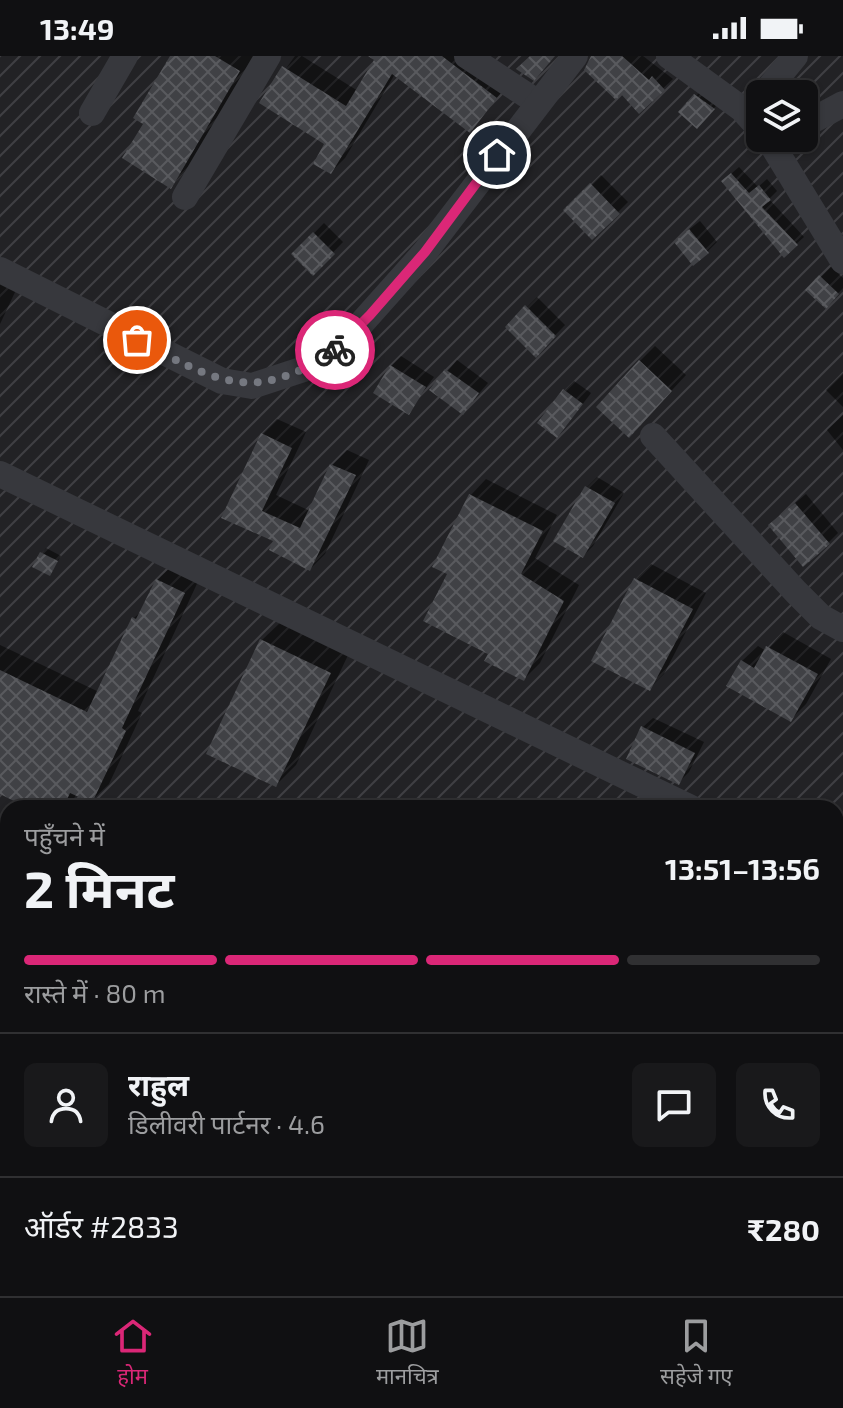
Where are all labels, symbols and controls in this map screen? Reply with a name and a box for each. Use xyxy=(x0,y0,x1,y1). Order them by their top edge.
text: 13:49 xyxy=(40,10,115,46)
map controls xyxy=(746,80,818,152)
button: layers xyxy=(746,80,818,152)
pin xyxy=(463,121,531,189)
icon: home xyxy=(475,133,519,177)
pin xyxy=(103,306,171,374)
courier xyxy=(295,310,375,390)
icon: bag xyxy=(115,318,159,362)
icon: bike xyxy=(313,328,357,372)
text: पहुँचने में xyxy=(24,820,105,851)
text: 13:51–13:56 xyxy=(665,850,820,886)
text: 2 मिनट xyxy=(24,856,175,918)
text: रास्ते में · 80 m xyxy=(24,977,165,1008)
button: person xyxy=(24,1063,108,1147)
button: chat xyxy=(632,1063,716,1147)
button: phone xyxy=(736,1063,820,1147)
text: राहुल xyxy=(128,1066,189,1102)
text: डिलीवरी पार्टनर · 4.6 xyxy=(128,1108,325,1139)
text: ऑर्डर #2833 xyxy=(24,1208,179,1244)
text: ₹280 xyxy=(747,1211,820,1247)
tab: होम xyxy=(111,1314,155,1393)
tab: मानचित्र xyxy=(376,1314,439,1393)
tab: सहेजे गए xyxy=(660,1314,732,1393)

